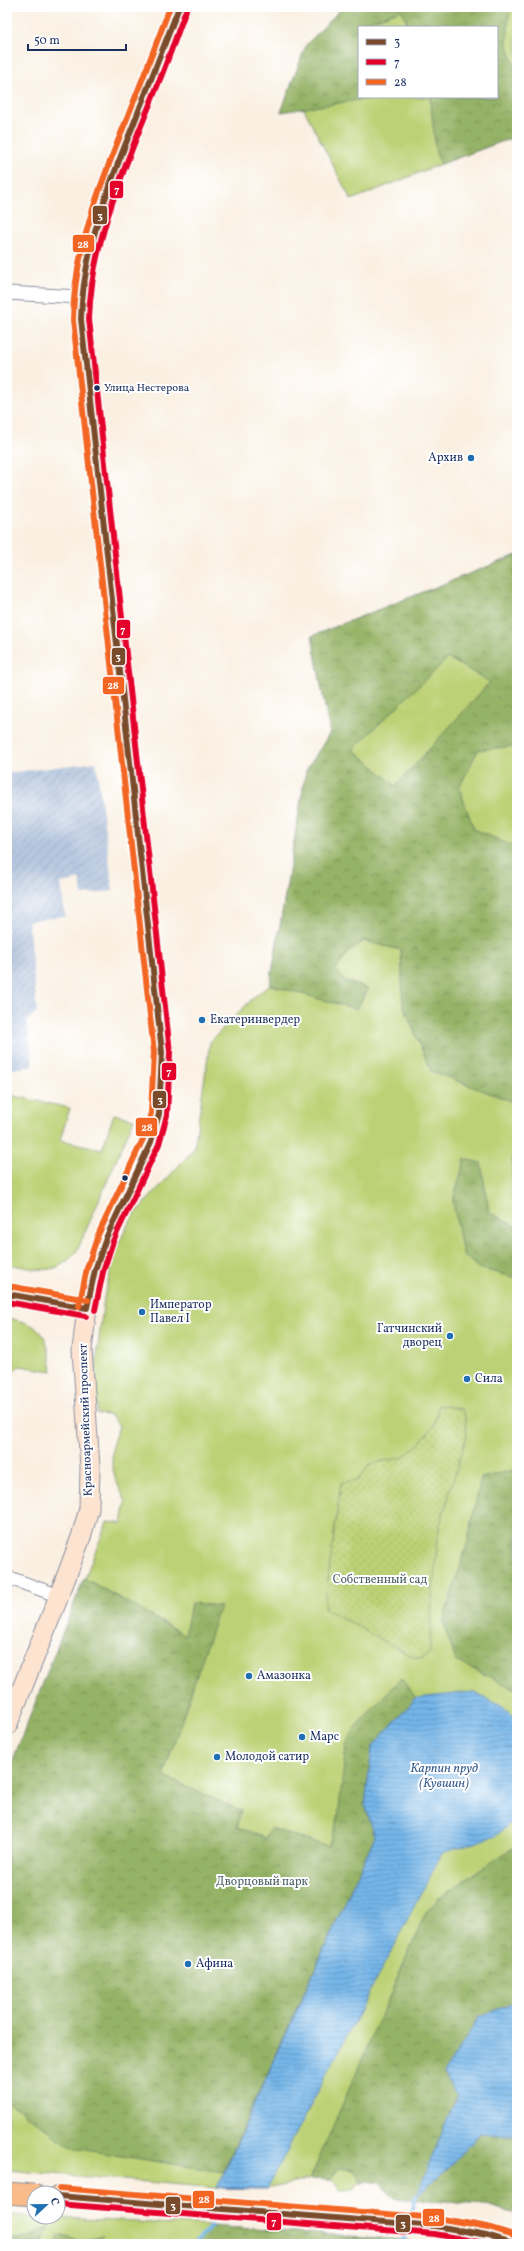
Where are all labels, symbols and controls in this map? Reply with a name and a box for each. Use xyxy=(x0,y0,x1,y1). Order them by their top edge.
scale bar xyxy=(28,26,126,52)
legend xyxy=(358,26,498,98)
text: 50 m xyxy=(34,33,60,49)
text: 3 xyxy=(394,35,400,51)
text: 7 xyxy=(394,55,400,71)
text: 28 xyxy=(394,75,407,91)
line badge: 7 xyxy=(109,180,124,199)
text: 7 xyxy=(114,183,120,198)
line badge: 3 xyxy=(92,205,108,225)
text: 3 xyxy=(97,209,103,224)
line badge: 28 xyxy=(72,234,95,253)
text: 28 xyxy=(77,238,89,253)
place label: Улица Нестерова xyxy=(104,381,190,396)
marker: Улица Нестерова xyxy=(92,383,102,393)
place label: Архив xyxy=(428,450,463,466)
marker: Архив xyxy=(466,453,476,463)
line badge: 7 xyxy=(116,619,131,639)
text: 7 xyxy=(120,623,126,638)
line badge: 3 xyxy=(111,647,126,666)
text: 3 xyxy=(115,650,121,665)
line badge: 28 xyxy=(102,676,125,695)
text: 28 xyxy=(107,679,119,694)
place label: Екатеринвердер xyxy=(210,1012,300,1028)
marker: Екатеринвердер xyxy=(197,1015,207,1025)
line badge: 7 xyxy=(161,1062,177,1081)
text: 7 xyxy=(166,1065,172,1080)
line badge: 3 xyxy=(152,1090,167,1109)
text: 3 xyxy=(157,1093,163,1108)
line badge: 28 xyxy=(135,1117,158,1137)
text: 28 xyxy=(141,1121,153,1136)
unlabelled marker xyxy=(120,1173,130,1183)
place label: Император Павел I xyxy=(150,1297,212,1327)
marker: Император Павел I xyxy=(137,1307,147,1317)
place label: Гатчинский дворец xyxy=(377,1321,443,1351)
marker: Гатчинский дворец xyxy=(445,1331,455,1341)
street label: Красноармейский проспект xyxy=(75,1343,97,1497)
place label: Сила xyxy=(475,1371,503,1387)
marker: Сила xyxy=(462,1374,472,1384)
park label: Собственный сад xyxy=(333,1572,428,1588)
place label: Амазонка xyxy=(257,1668,311,1684)
marker: Амазонка xyxy=(244,1671,254,1681)
place label: Марс xyxy=(310,1729,339,1745)
marker: Марс xyxy=(297,1732,307,1742)
place label: Молодой сатир xyxy=(225,1749,309,1765)
marker: Молодой сатир xyxy=(212,1752,222,1762)
water label: Карпин пруд (Кувшин) xyxy=(410,1760,478,1793)
park label: Дворцовый парк xyxy=(216,1874,309,1890)
place label: Афина xyxy=(196,1956,233,1972)
marker: Афина xyxy=(183,1959,193,1969)
north arrow xyxy=(26,2185,66,2225)
line badge: 28 xyxy=(192,2190,215,2209)
text: 28 xyxy=(198,2193,210,2208)
text: С xyxy=(46,2196,62,2208)
line badge: 3 xyxy=(165,2196,181,2215)
text: 3 xyxy=(170,2199,176,2214)
line badge: 28 xyxy=(422,2208,445,2227)
line badge: 7 xyxy=(266,2212,282,2231)
text: 28 xyxy=(428,2212,440,2227)
line badge: 3 xyxy=(395,2214,411,2233)
text: 7 xyxy=(271,2215,277,2230)
text: 3 xyxy=(400,2217,406,2232)

